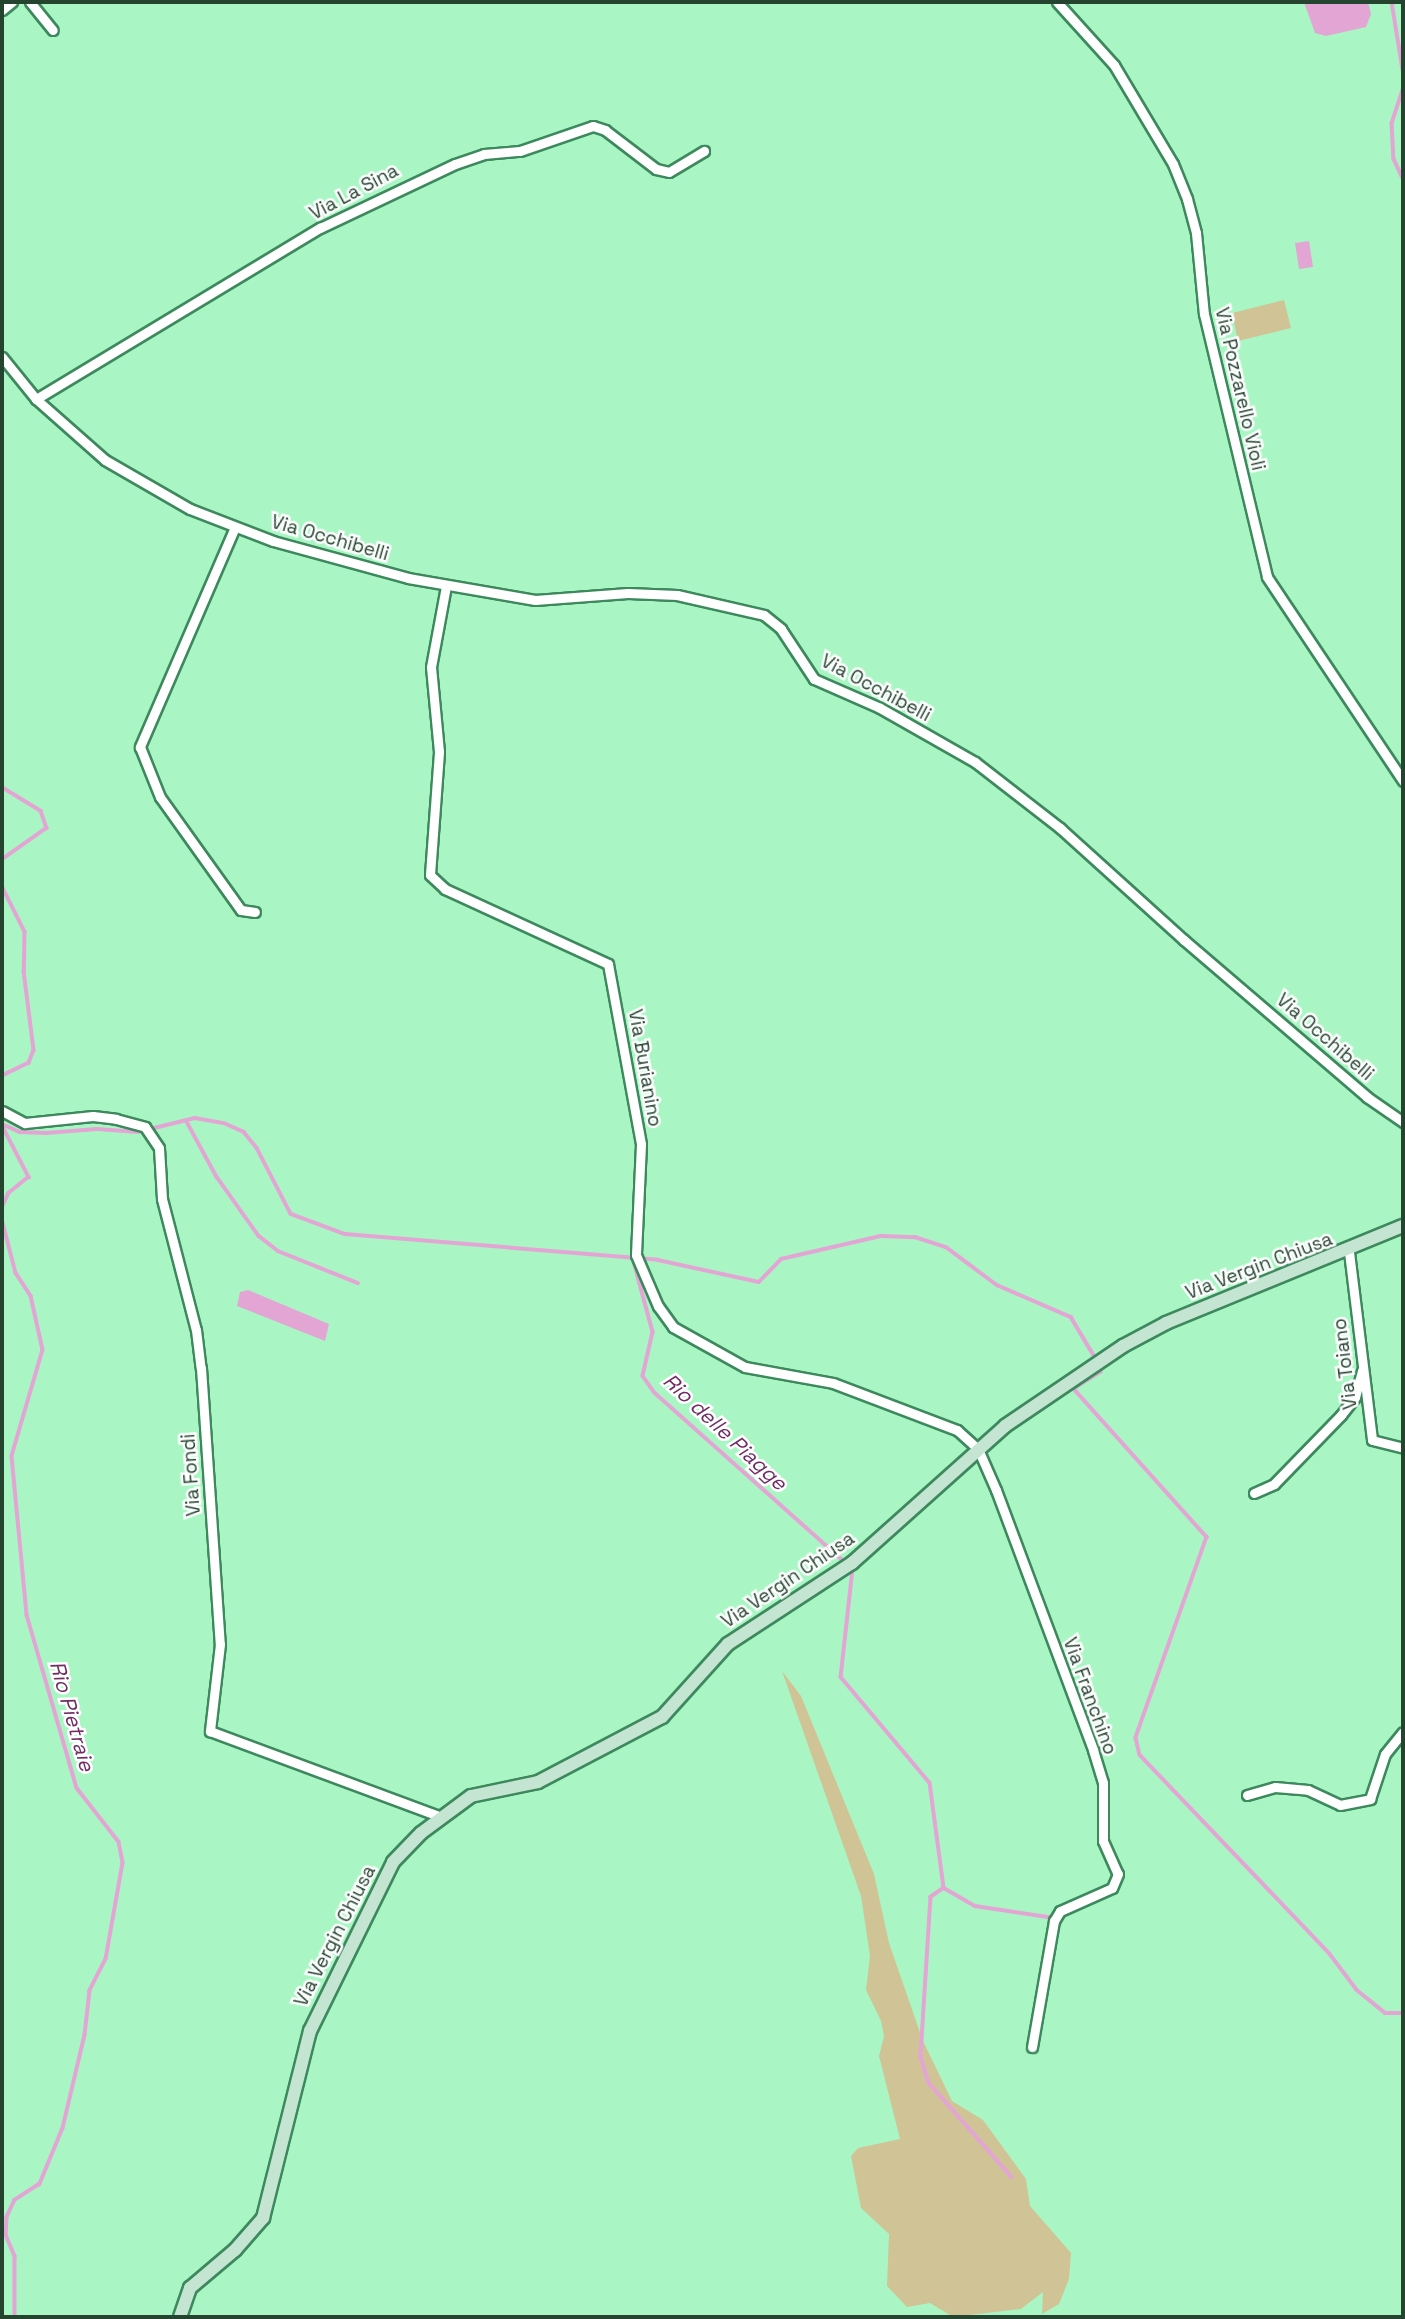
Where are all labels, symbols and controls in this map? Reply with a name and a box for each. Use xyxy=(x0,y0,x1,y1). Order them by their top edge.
street label: Via La Sina xyxy=(306,159,402,225)
street label: Via Pozzarello Violi xyxy=(1210,305,1270,473)
street label: Via Occhibelli xyxy=(269,510,391,566)
street label: Via Occhibelli xyxy=(817,649,935,727)
street label: Via Occhibelli xyxy=(1272,989,1378,1085)
street label: Via Burianino xyxy=(623,1008,667,1128)
street label: Via Vergin Chiusa xyxy=(1182,1227,1336,1305)
street label: Via Toiano xyxy=(1328,1317,1362,1411)
water label: Rio delle Piagge xyxy=(658,1368,792,1496)
street label: Via Fondi xyxy=(177,1433,205,1517)
street label: Via Vergin Chiusa xyxy=(717,1527,859,1633)
street label: Via Franchino xyxy=(1058,1634,1122,1758)
water label: Rio Pietraie xyxy=(44,1658,100,1774)
street label: Via Vergin Chiusa xyxy=(289,1861,381,2011)

